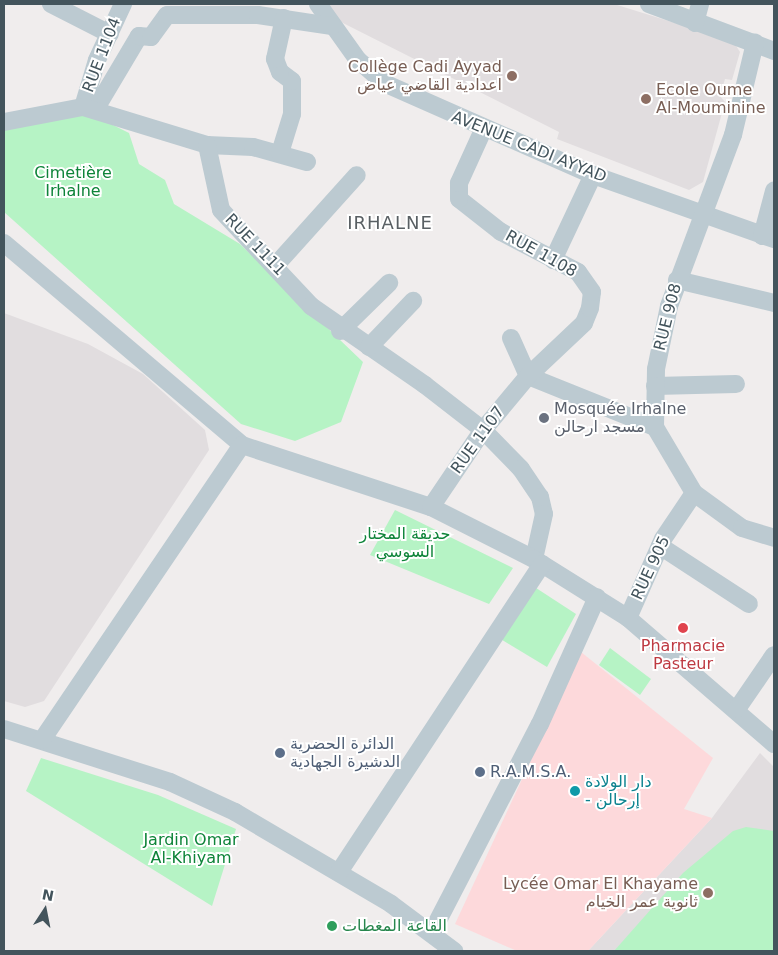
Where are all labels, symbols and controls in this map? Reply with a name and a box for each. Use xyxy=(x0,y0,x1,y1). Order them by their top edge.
street label: RUE 1104 xyxy=(79,15,125,95)
place label: Collège Cadi Ayyad اعدادية القاضي عياض xyxy=(348,57,502,95)
marker: Collège Cadi Ayyad اعدادية القاضي عياض xyxy=(506,70,518,82)
place label: Ecole Oume Al-Mouminine xyxy=(656,80,766,118)
marker: Ecole Oume Al-Mouminine xyxy=(640,93,652,105)
street label: AVENUE CADI AYYAD xyxy=(449,107,609,187)
park label: Cimetière Irhalne xyxy=(34,163,112,201)
street label: RUE 1111 xyxy=(221,210,289,280)
district label: IRHALNE xyxy=(346,212,434,234)
street label: RUE 1108 xyxy=(502,227,580,281)
street label: RUE 908 xyxy=(650,281,686,353)
place label: Mosquée Irhalne مسجد ارحالن xyxy=(554,399,686,437)
street label: RUE 1107 xyxy=(447,403,509,477)
marker: Mosquée Irhalne مسجد ارحالن xyxy=(538,412,550,424)
park label: حديقة المختار السوسي xyxy=(360,524,450,562)
street label: RUE 905 xyxy=(628,533,674,603)
marker: Pharmacie Pasteur xyxy=(677,622,689,634)
place label: Pharmacie Pasteur xyxy=(641,636,725,674)
place label: الدائرة الحضرية الدشيرة الجهادية xyxy=(290,734,400,772)
marker: الدائرة الحضرية الدشيرة الجهادية xyxy=(274,747,286,759)
place label: R.A.M.S.A. xyxy=(490,762,571,782)
marker: R.A.M.S.A. xyxy=(474,766,486,778)
place label: دار الولادة - إرحالن xyxy=(585,772,652,810)
marker: دار الولادة - إرحالن xyxy=(569,785,581,797)
park label: Jardin Omar Al-Khiyam xyxy=(143,830,239,868)
place label: Lycée Omar El Khayame ثانوية عمر الخيام xyxy=(503,874,698,912)
north arrow xyxy=(20,885,70,935)
text: N xyxy=(41,886,55,904)
marker: Lycée Omar El Khayame ثانوية عمر الخيام xyxy=(702,887,714,899)
place label: القاعة المغطات xyxy=(342,916,447,936)
marker: القاعة المغطات xyxy=(326,920,338,932)

